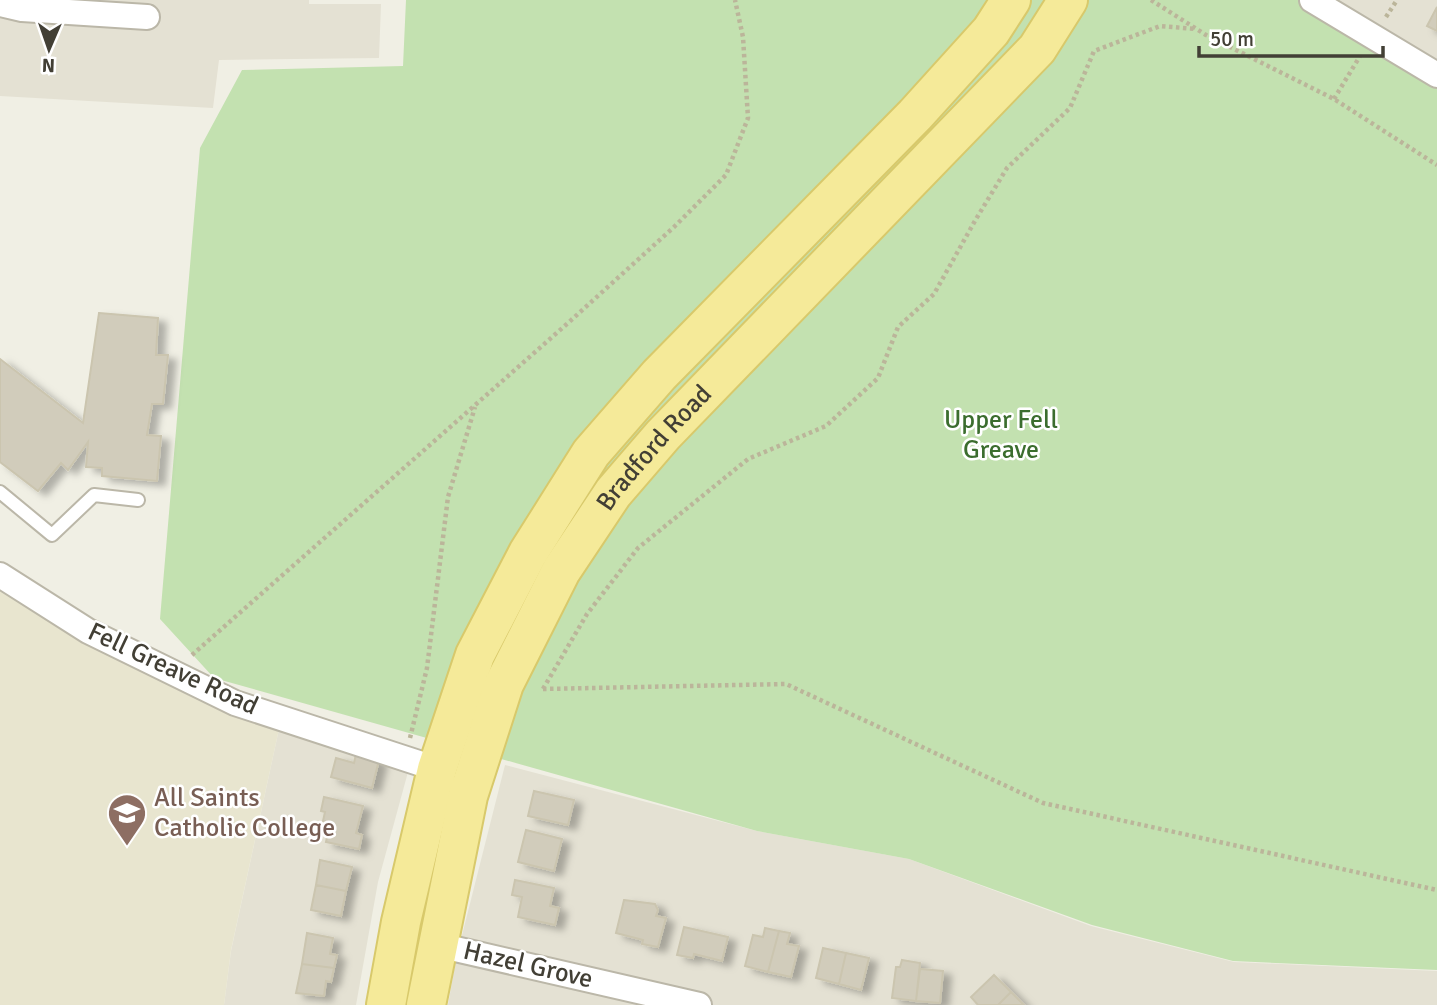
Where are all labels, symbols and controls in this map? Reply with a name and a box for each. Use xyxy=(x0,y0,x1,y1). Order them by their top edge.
north arrow xyxy=(14,14,84,84)
scale bar xyxy=(1199,14,1383,58)
text: 50 m xyxy=(1210,26,1254,52)
text: N xyxy=(41,53,55,77)
street label: Bradford Road xyxy=(590,378,719,517)
park label: Upper Fell Greave xyxy=(944,404,1058,466)
street label: Fell Greave Road xyxy=(83,616,263,722)
place label: All Saints Catholic College xyxy=(154,782,335,844)
school or university icon: All Saints Catholic College xyxy=(106,792,148,847)
street label: Hazel Grove xyxy=(460,935,596,995)

